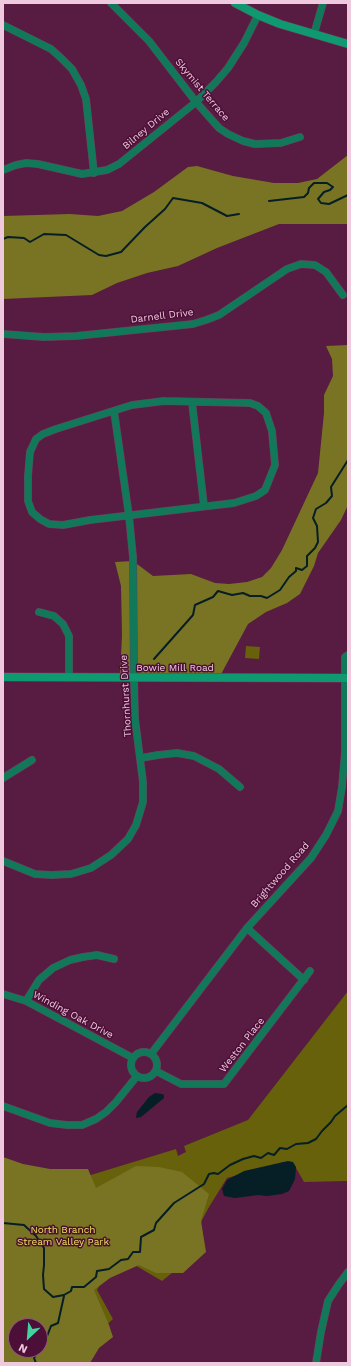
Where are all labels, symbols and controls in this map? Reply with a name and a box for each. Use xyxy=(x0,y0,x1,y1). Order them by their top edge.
street label: Skymist Terrace xyxy=(172,56,232,124)
street label: Bilney Drive xyxy=(120,106,172,152)
street label: Darnell Drive xyxy=(130,306,194,326)
street label: Thornhurst Drive xyxy=(118,655,134,737)
street label: Bowie Mill Road xyxy=(136,662,214,674)
street label: Brightwood Road xyxy=(248,840,312,910)
street label: Winding Oak Drive xyxy=(31,989,115,1041)
street label: Weston Place xyxy=(217,1015,267,1075)
park label: North Branch Stream Valley Park xyxy=(17,1224,109,1248)
north arrow xyxy=(8,1318,48,1358)
text: N xyxy=(16,1341,29,1356)

